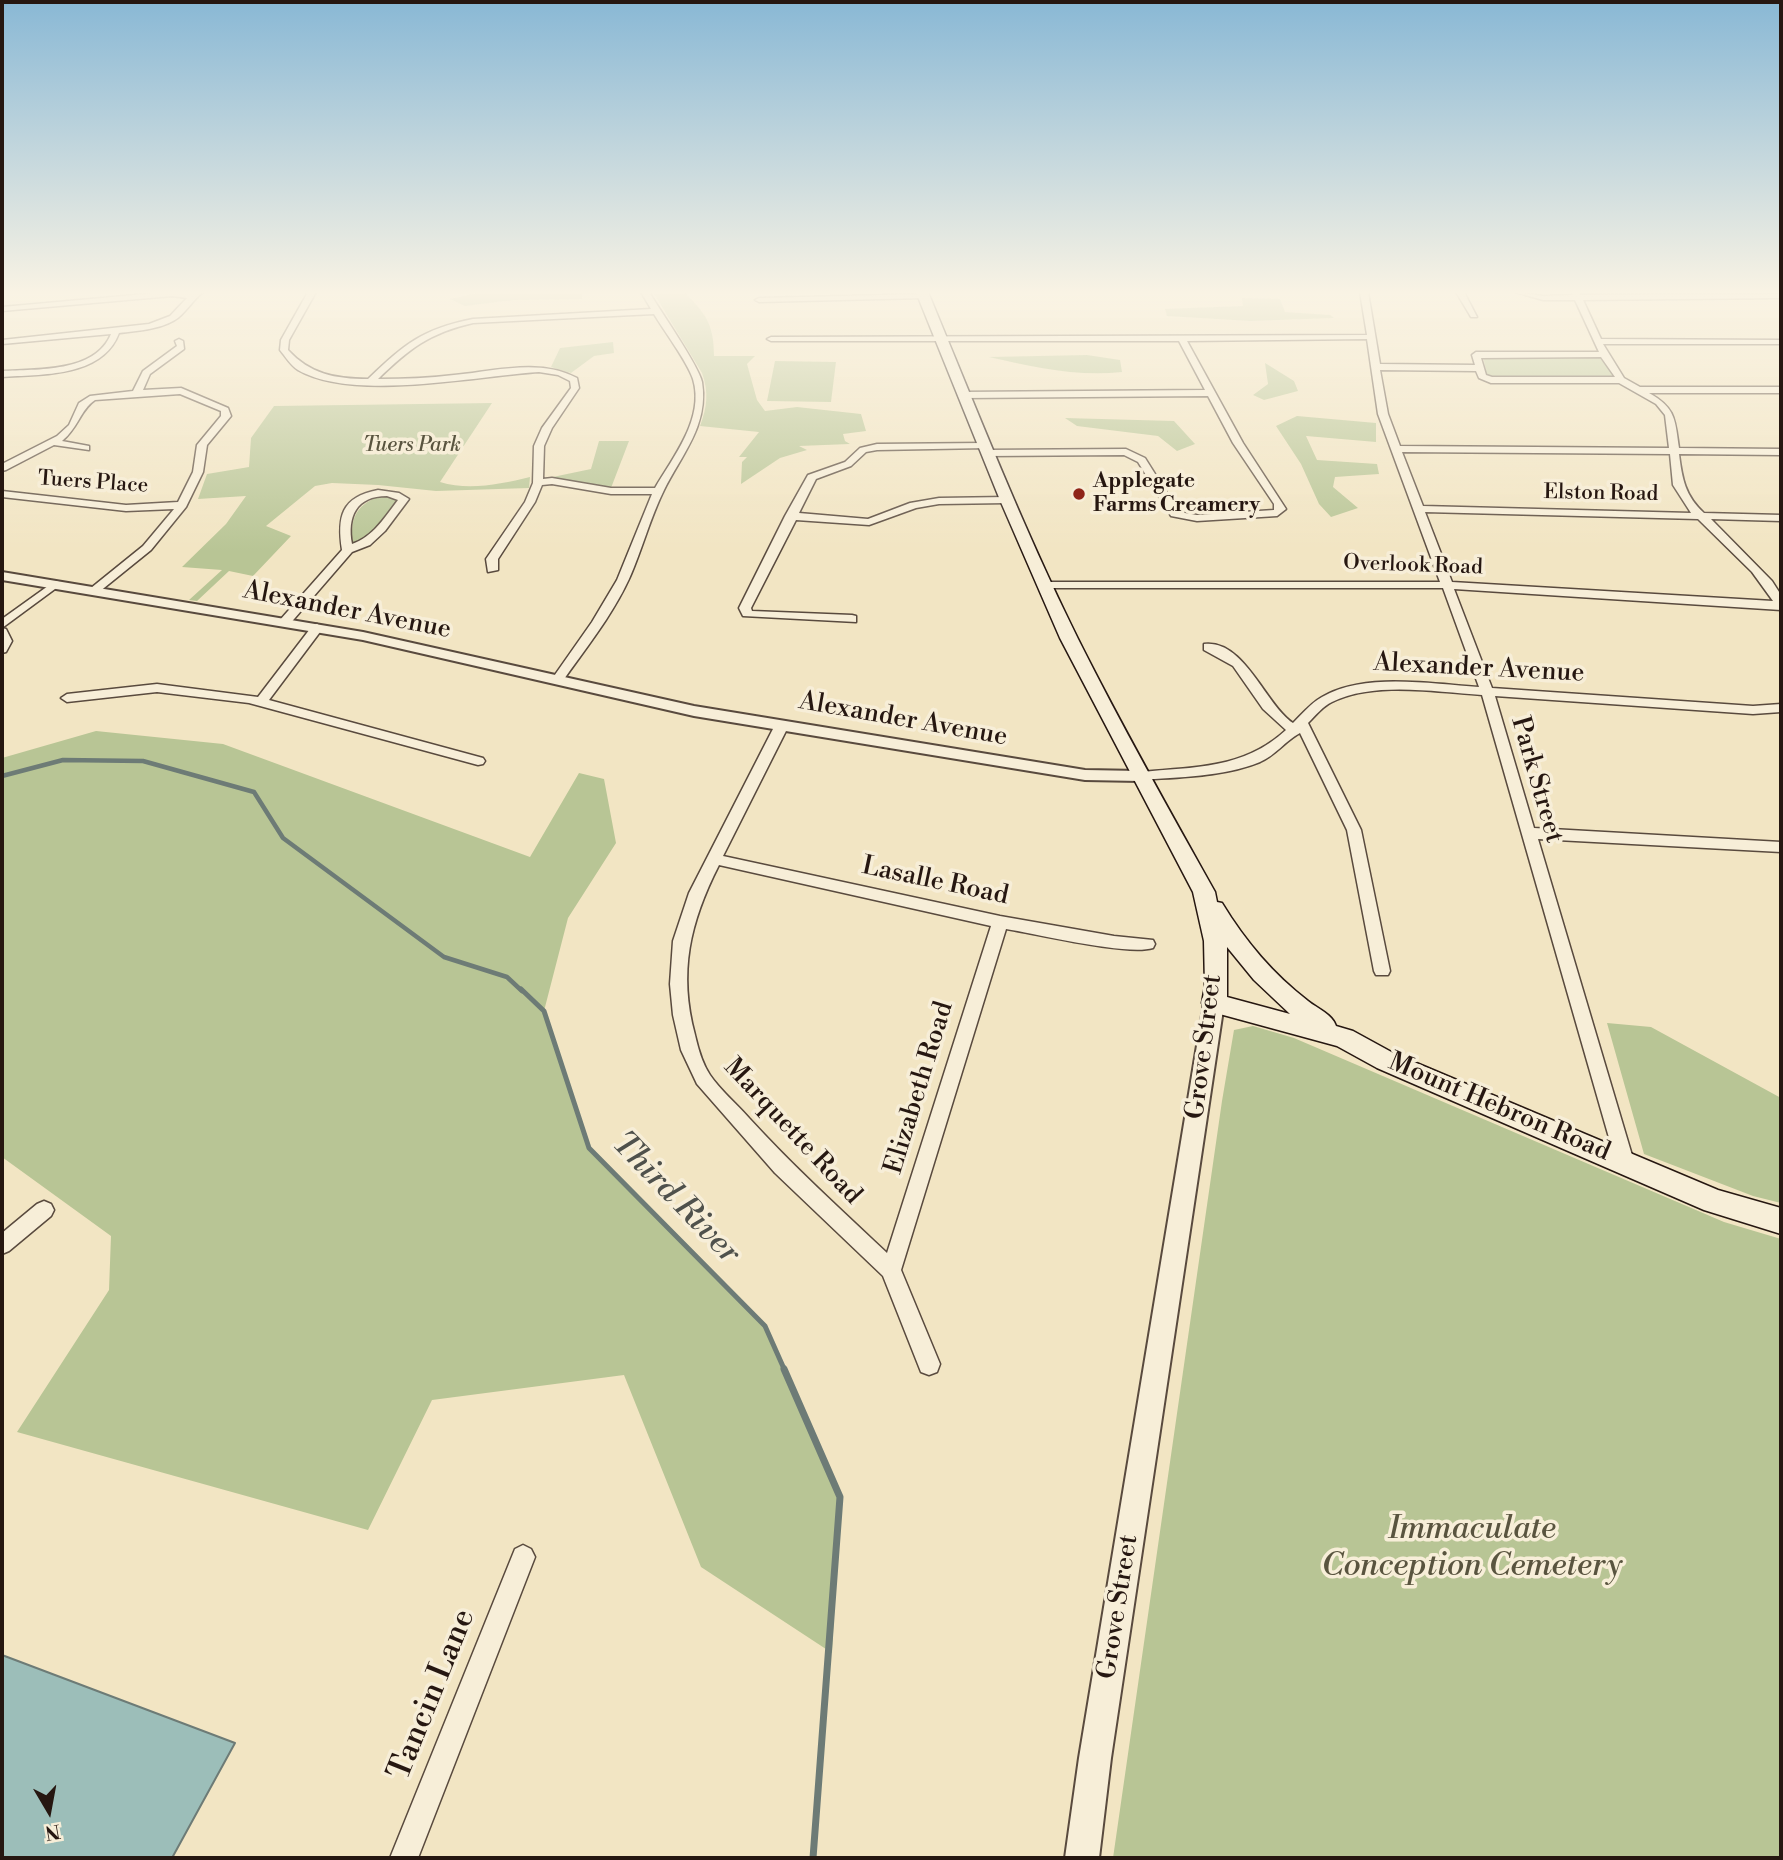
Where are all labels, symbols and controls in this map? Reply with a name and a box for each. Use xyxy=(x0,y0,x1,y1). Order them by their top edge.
park label: Tuers Park xyxy=(363,433,461,459)
street label: Tuers Place xyxy=(37,467,149,499)
place label: Applegate Farms Creamery xyxy=(1093,469,1260,519)
street label: Elston Road xyxy=(1543,480,1659,508)
marker: Applegate Farms Creamery xyxy=(1071,486,1087,502)
street label: Overlook Road xyxy=(1343,551,1483,581)
street label: Alexander Avenue xyxy=(240,576,454,646)
street label: Alexander Avenue xyxy=(1373,648,1585,690)
street label: Alexander Avenue xyxy=(796,686,1010,754)
street label: Park Street xyxy=(1503,713,1569,847)
street label: Lasalle Road xyxy=(859,851,1011,913)
street label: Grove Street xyxy=(1181,973,1229,1121)
street label: Elizabeth Road xyxy=(879,998,961,1178)
street label: Mount Hebron Road xyxy=(1383,1047,1615,1169)
street label: Marquette Road xyxy=(716,1053,868,1211)
water label: Third River xyxy=(602,1125,748,1273)
park label: Immaculate Conception Cemetery xyxy=(1321,1511,1623,1586)
street label: Grove Street xyxy=(1092,1533,1146,1681)
street label: Tancin Lane xyxy=(381,1604,485,1786)
north arrow xyxy=(14,1776,84,1846)
text: N xyxy=(43,1819,62,1845)

